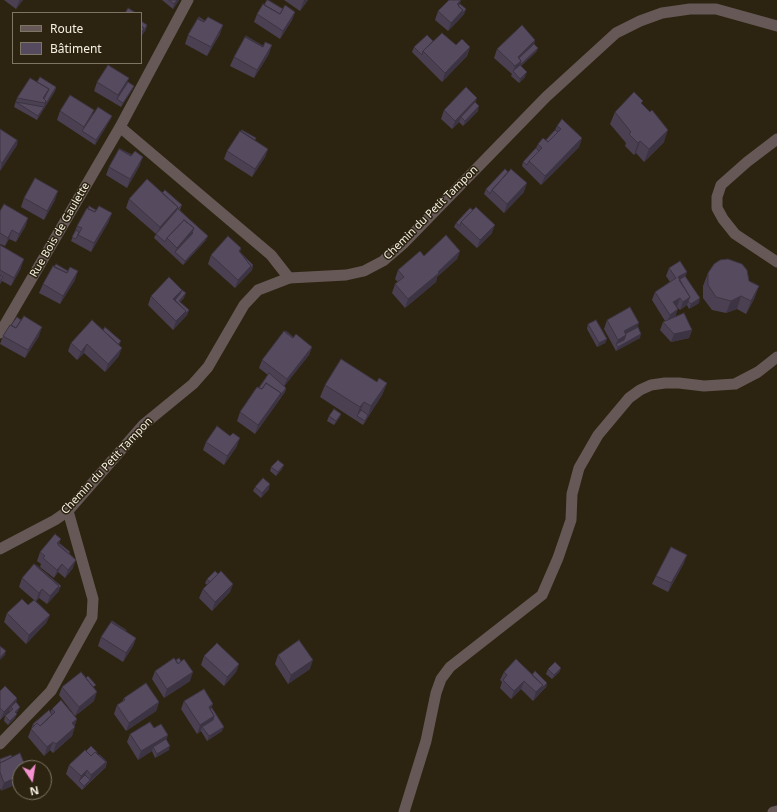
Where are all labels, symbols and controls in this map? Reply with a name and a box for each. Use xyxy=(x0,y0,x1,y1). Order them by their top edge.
legend xyxy=(12,12,142,64)
text: Route xyxy=(50,20,83,37)
text: Bâtiment xyxy=(50,40,102,57)
street label: Chemin du Petit Tampon xyxy=(381,163,481,263)
street label: Rue Bois de Gaulette xyxy=(27,180,93,280)
street label: Chemin du Petit Tampon xyxy=(59,415,155,517)
north arrow xyxy=(12,760,52,800)
text: N xyxy=(28,783,40,800)

